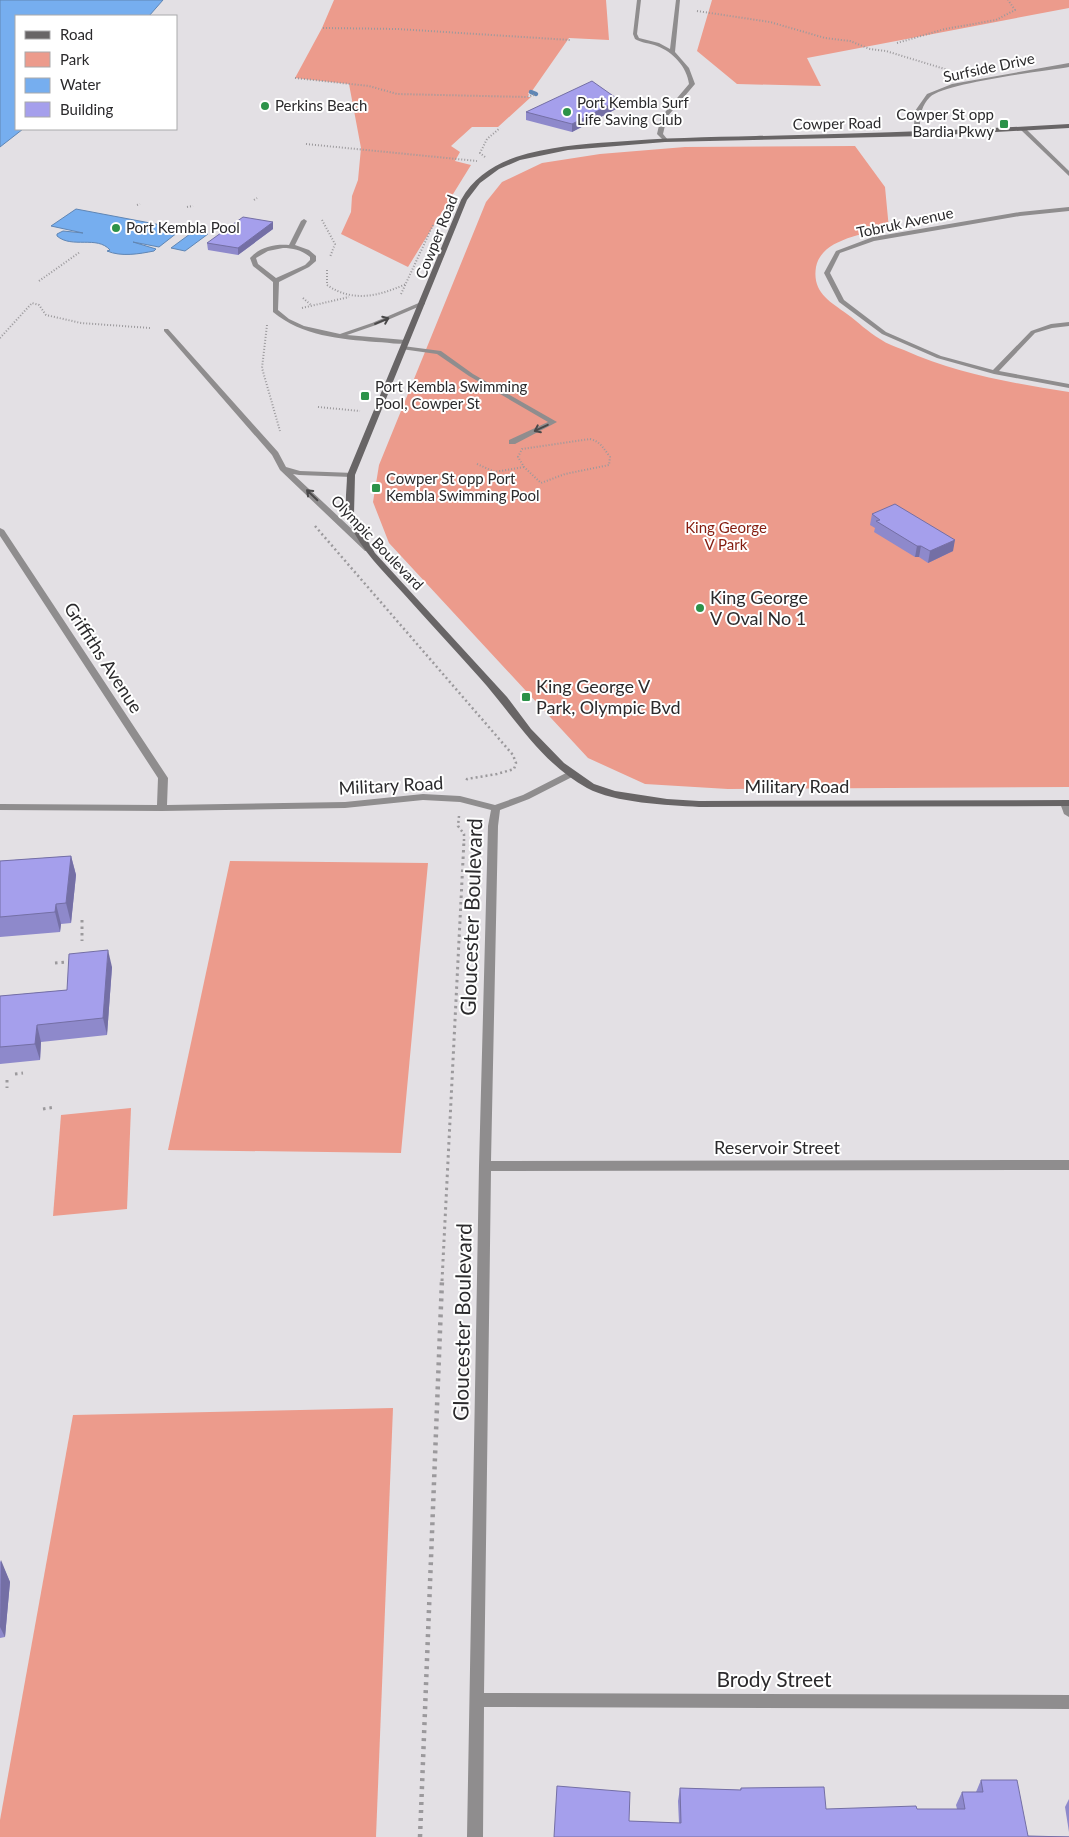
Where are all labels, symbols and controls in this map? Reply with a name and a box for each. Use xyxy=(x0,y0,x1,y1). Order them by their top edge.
legend xyxy=(15,15,178,130)
text: Road xyxy=(60,25,93,43)
street label: Surfside Drive xyxy=(941,49,1036,86)
text: Park xyxy=(60,50,90,68)
text: Water xyxy=(60,75,101,93)
place label: Port Kembla Surf Life Saving Club xyxy=(577,93,689,128)
place label: Perkins Beach xyxy=(275,96,367,114)
text: Building xyxy=(60,100,113,118)
marker: Perkins Beach xyxy=(259,100,271,112)
place label: Cowper St opp Bardia Pkwy xyxy=(896,105,994,140)
marker: Port Kembla Surf Life Saving Club xyxy=(561,106,573,118)
street label: Cowper Road xyxy=(793,113,881,133)
marker: Cowper St opp Bardia Pkwy xyxy=(998,118,1010,130)
street label: Cowper Road xyxy=(411,192,461,281)
street label: Tobruk Avenue xyxy=(855,203,955,241)
place label: Port Kembla Pool xyxy=(126,218,240,236)
marker: Port Kembla Pool xyxy=(110,222,122,234)
one-way arrow xyxy=(374,315,389,325)
place label: Port Kembla Swimming Pool, Cowper St xyxy=(375,377,528,412)
marker: Port Kembla Swimming Pool, Cowper St xyxy=(359,390,371,402)
one-way arrow xyxy=(533,424,548,434)
place label: Cowper St opp Port Kembla Swimming Pool xyxy=(386,469,540,504)
marker: Cowper St opp Port Kembla Swimming Pool xyxy=(370,482,382,494)
one-way arrow xyxy=(306,489,318,501)
street label: Olympic Boulevard xyxy=(328,491,428,593)
park label: King George V Park xyxy=(685,518,767,553)
place label: King George V Oval No 1 xyxy=(710,586,808,629)
street label: Griffiths Avenue xyxy=(60,598,148,717)
marker: King George V Oval No 1 xyxy=(694,602,706,614)
place label: King George V Park, Olympic Bvd xyxy=(536,675,681,718)
marker: King George V Park, Olympic Bvd xyxy=(520,691,532,703)
street label: Military Road xyxy=(338,771,444,799)
street label: Military Road xyxy=(745,775,849,797)
street label: Gloucester Boulevard xyxy=(455,818,486,1016)
street label: Reservoir Street xyxy=(714,1136,840,1158)
street label: Gloucester Boulevard xyxy=(447,1223,476,1421)
street label: Brody Street xyxy=(716,1666,832,1691)

